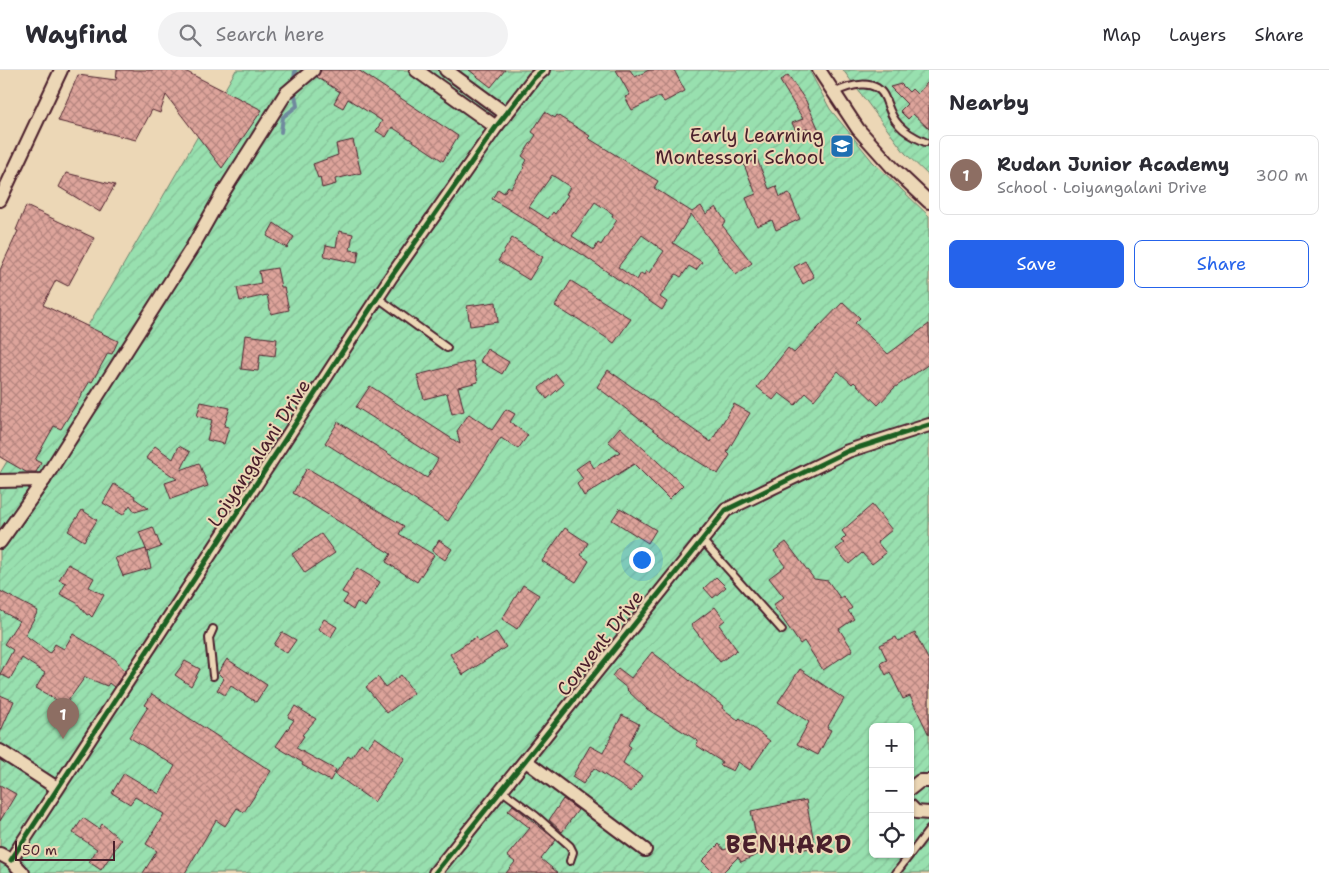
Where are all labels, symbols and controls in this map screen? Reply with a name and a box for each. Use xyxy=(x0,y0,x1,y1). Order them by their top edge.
search box xyxy=(158,12,508,57)
text: Wayfind xyxy=(25,19,128,51)
icon: search xyxy=(176,21,204,49)
text: Search here xyxy=(216,22,324,47)
text: Map xyxy=(1103,23,1141,47)
text: Layers xyxy=(1169,23,1226,47)
text: Share xyxy=(1254,23,1304,47)
text: Nearby xyxy=(949,89,1029,117)
place label: Early Learning Montessori School xyxy=(655,123,824,170)
school or university icon: Early Learning Montessori School xyxy=(829,133,855,159)
text: Rudan Junior Academy xyxy=(997,152,1229,177)
text: 1 xyxy=(962,165,970,186)
text: 300 m xyxy=(1256,165,1308,186)
text: School · Loiyangalani Drive xyxy=(997,177,1207,198)
button: Save xyxy=(949,240,1124,288)
button: Share xyxy=(1134,240,1309,288)
street label: Loiyangalani Drive xyxy=(202,374,316,532)
your location xyxy=(629,547,655,573)
street label: Convent Drive xyxy=(551,585,649,701)
pin: 1 xyxy=(47,698,79,739)
map controls xyxy=(869,723,914,858)
button: + xyxy=(869,723,914,768)
button: − xyxy=(869,768,914,813)
button: locate xyxy=(869,813,914,858)
district label: BENHARD xyxy=(726,829,852,861)
scale bar xyxy=(15,838,115,861)
text: 50 m xyxy=(22,841,57,859)

